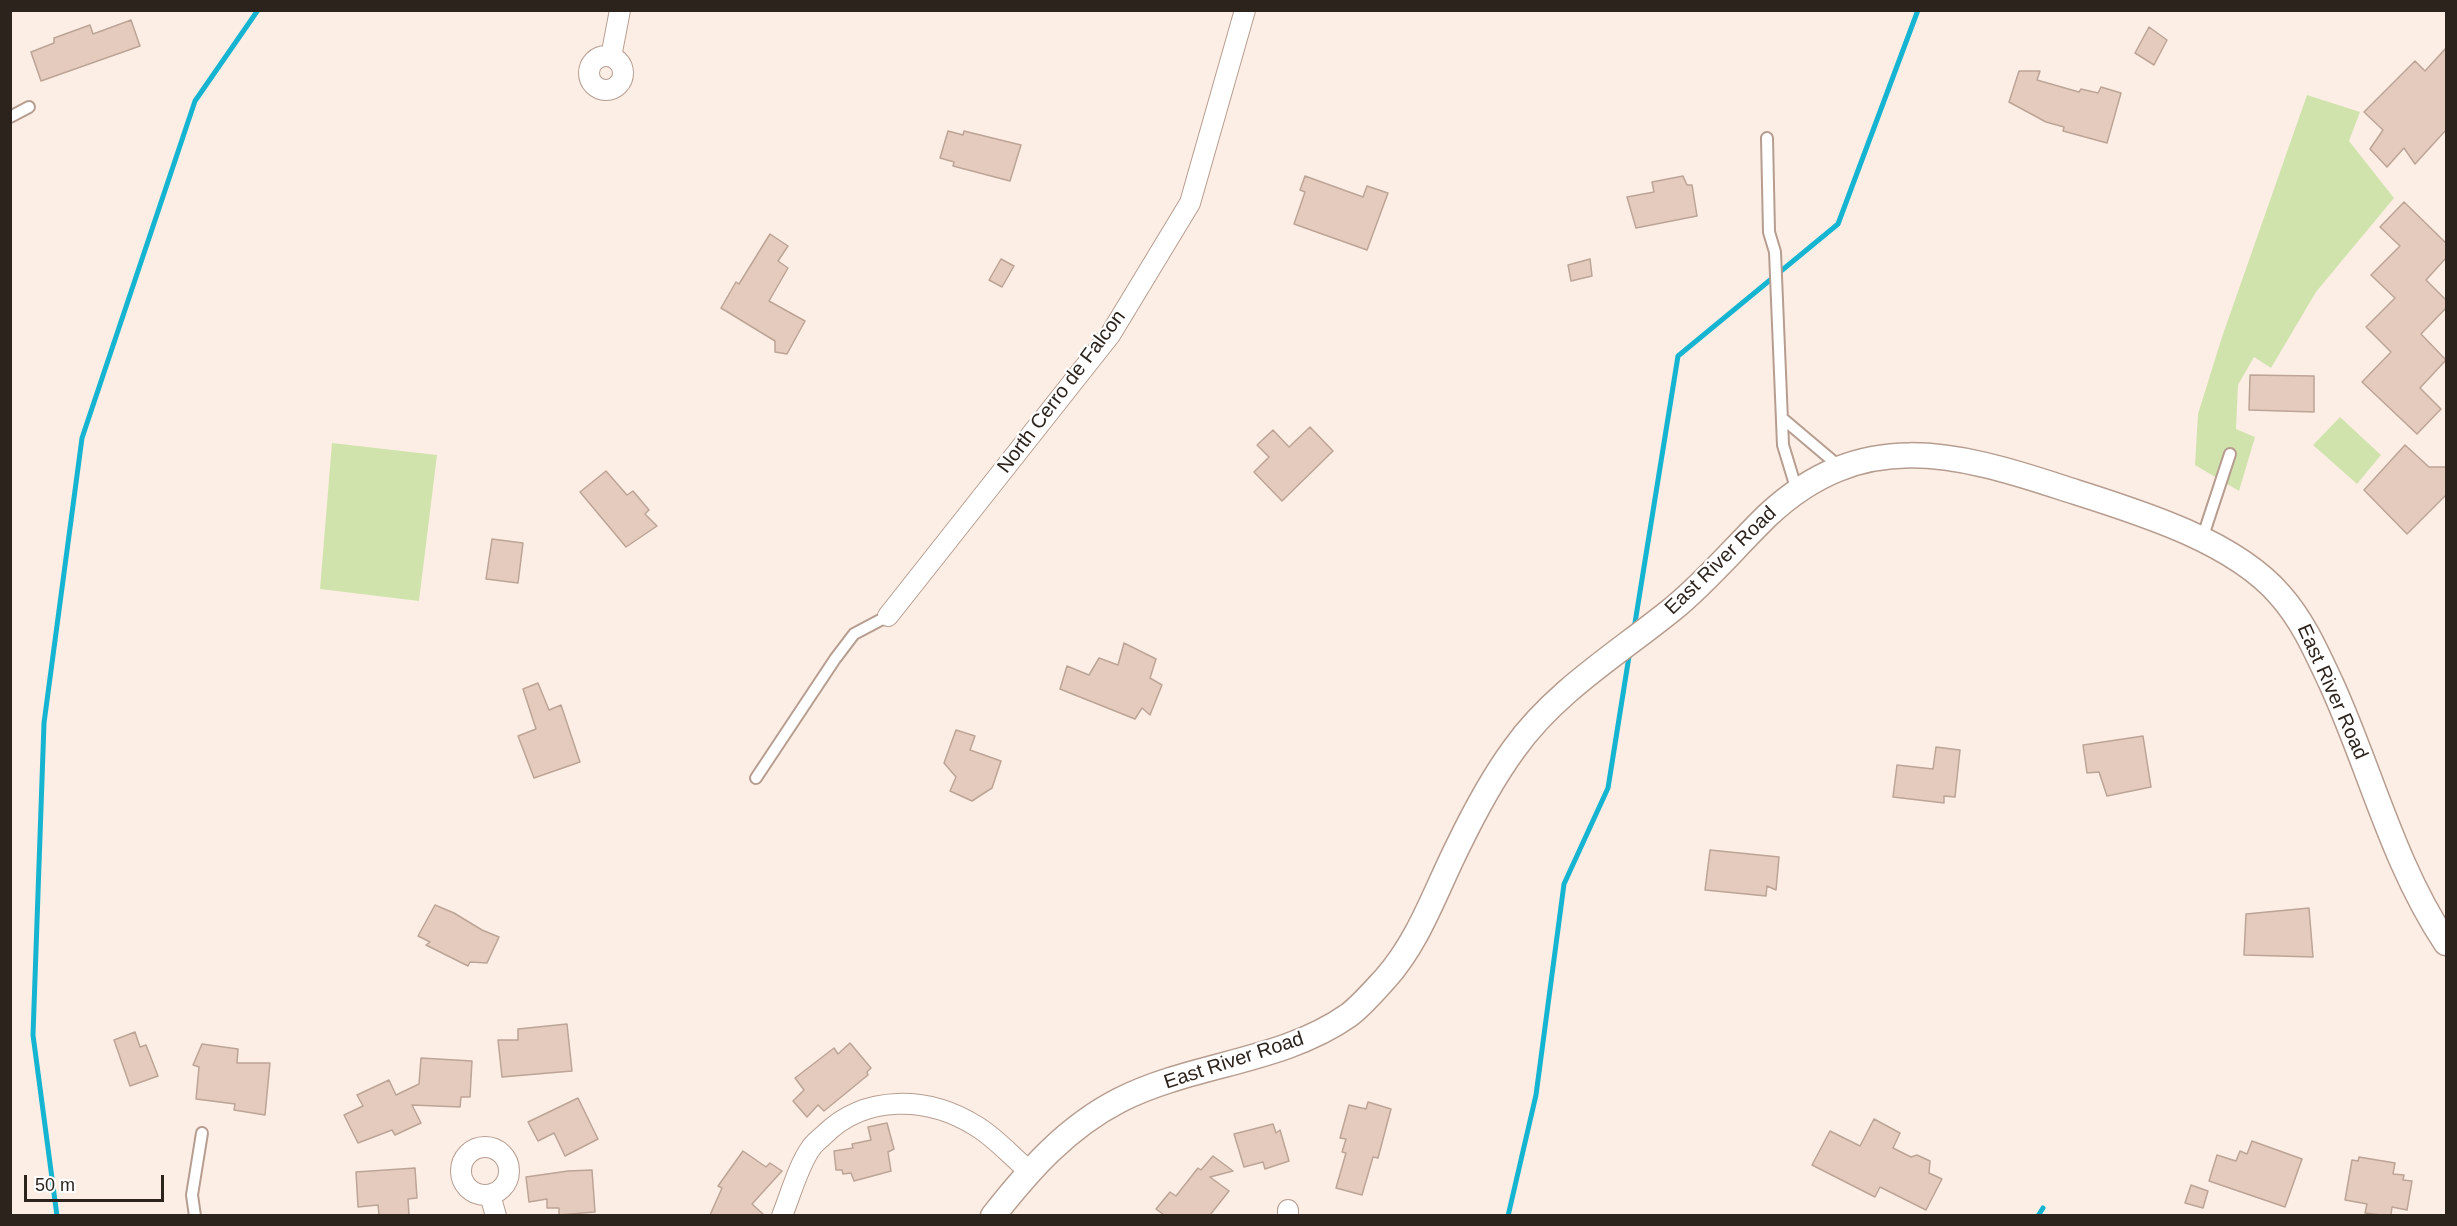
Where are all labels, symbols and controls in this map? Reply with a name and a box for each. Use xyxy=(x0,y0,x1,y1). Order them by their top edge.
street label: North Cerro de Falcon xyxy=(993,306,1131,478)
street label: East River Road xyxy=(1660,502,1782,620)
street label: East River Road xyxy=(2291,621,2373,763)
street label: East River Road xyxy=(1161,1027,1307,1095)
scale bar xyxy=(27,1163,166,1201)
text: 50 m xyxy=(35,1175,75,1195)

